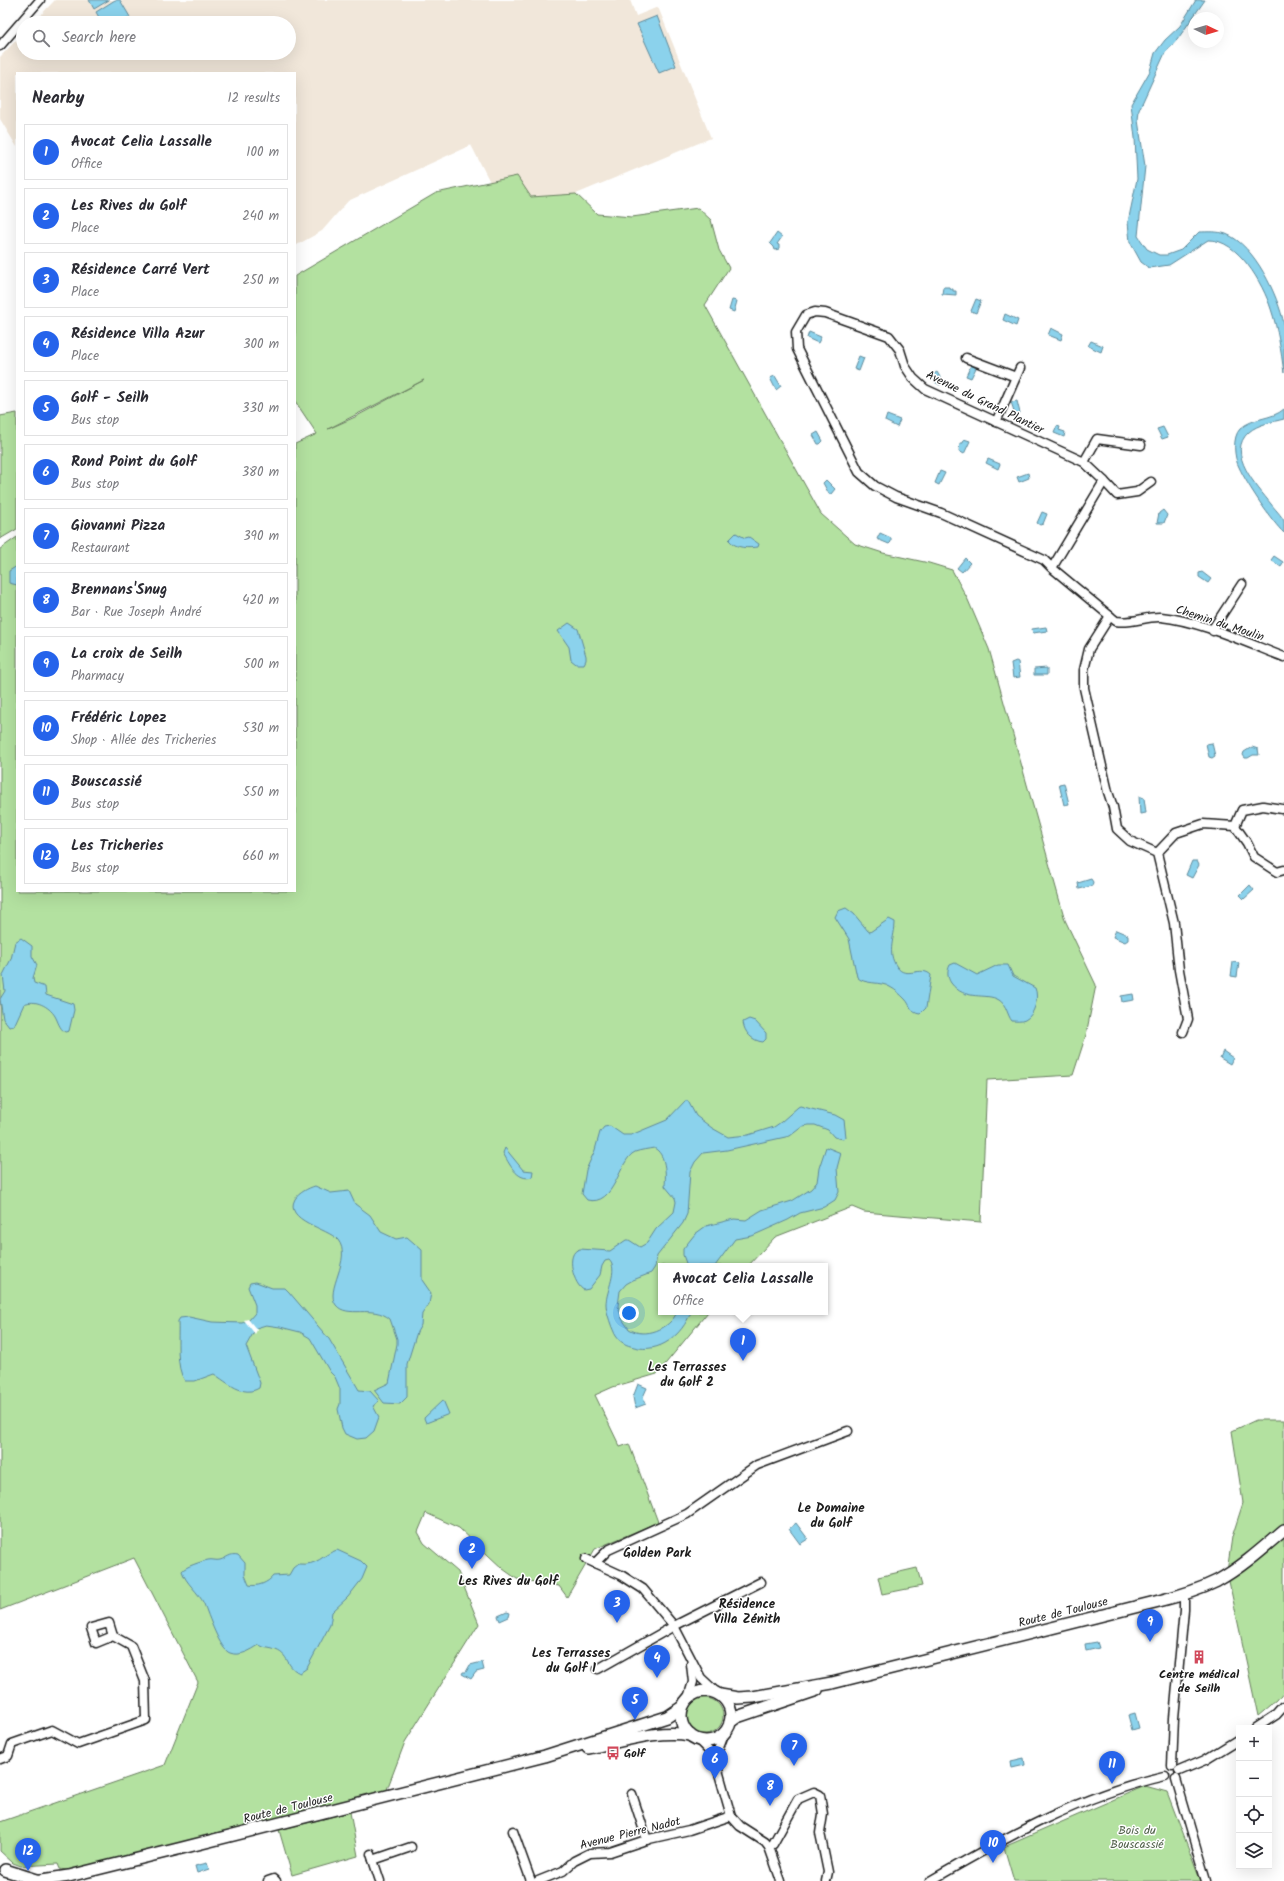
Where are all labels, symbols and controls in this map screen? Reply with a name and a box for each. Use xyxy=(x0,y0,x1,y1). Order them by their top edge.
north arrow xyxy=(1188,12,1224,48)
search box xyxy=(16,16,296,60)
text: Search here xyxy=(62,26,136,50)
icon: search xyxy=(30,27,52,49)
text: Nearby xyxy=(32,85,84,112)
text: 12 results xyxy=(227,88,280,109)
text: Avocat Celia Lassalle xyxy=(71,130,212,154)
text: 1 xyxy=(44,142,48,163)
text: 100 m xyxy=(246,142,279,163)
text: Office xyxy=(71,154,102,175)
text: Les Rives du Golf xyxy=(71,194,186,218)
text: 2 xyxy=(42,206,50,227)
text: 240 m xyxy=(242,206,279,227)
text: Place xyxy=(71,218,99,239)
text: Résidence Carré Vert xyxy=(71,258,210,282)
text: 3 xyxy=(42,270,50,291)
text: 250 m xyxy=(242,270,279,291)
text: Place xyxy=(71,282,99,303)
text: Résidence Villa Azur xyxy=(71,322,205,346)
text: 4 xyxy=(42,334,50,355)
text: 300 m xyxy=(243,334,279,355)
text: Place xyxy=(71,346,99,367)
street label: Avenue du Grand Plantier xyxy=(923,366,1048,440)
text: Golf - Seilh xyxy=(71,386,149,410)
text: 5 xyxy=(43,398,49,419)
text: 330 m xyxy=(242,398,279,419)
text: Bus stop xyxy=(71,410,119,431)
text: Rond Point du Golf xyxy=(71,450,196,474)
text: 6 xyxy=(42,462,50,483)
text: 380 m xyxy=(242,462,279,483)
text: Bus stop xyxy=(71,474,119,495)
text: Giovanni Pizza xyxy=(71,514,165,538)
text: 7 xyxy=(43,526,49,547)
text: 390 m xyxy=(243,526,279,547)
text: Restaurant xyxy=(71,538,130,559)
text: Brennans'Snug xyxy=(71,578,167,602)
text: 8 xyxy=(42,590,50,611)
text: 420 m xyxy=(242,590,279,611)
street label: Chemin du Moulin xyxy=(1173,600,1267,647)
text: Bar · Rue Joseph André xyxy=(71,602,201,623)
text: La croix de Seilh xyxy=(71,642,182,666)
text: 9 xyxy=(43,654,49,675)
text: 500 m xyxy=(243,654,279,675)
text: Pharmacy xyxy=(71,666,124,687)
text: Frédéric Lopez xyxy=(71,706,166,730)
text: 10 xyxy=(41,718,51,739)
text: 530 m xyxy=(243,718,279,739)
text: Shop · Allée des Tricheries xyxy=(71,730,216,751)
text: Bouscassié xyxy=(71,770,141,794)
text: 11 xyxy=(42,782,50,803)
text: 550 m xyxy=(243,782,279,803)
text: Bus stop xyxy=(71,794,119,815)
text: Les Tricheries xyxy=(71,834,164,858)
text: 12 xyxy=(40,846,52,867)
text: 660 m xyxy=(242,846,279,867)
text: Bus stop xyxy=(71,858,119,879)
popup xyxy=(658,1263,828,1315)
text: Avocat Celia Lassalle xyxy=(673,1267,813,1291)
text: Office xyxy=(673,1291,704,1312)
your location xyxy=(619,1303,639,1323)
pin: 1 xyxy=(730,1328,756,1361)
district label: Les Terrasses du Golf 2 xyxy=(648,1357,726,1393)
district label: Le Domaine du Golf xyxy=(797,1498,865,1534)
pin: 2 xyxy=(459,1536,485,1569)
district label: Golden Park xyxy=(623,1543,691,1564)
district label: Les Rives du Golf xyxy=(458,1571,559,1592)
pin: 3 xyxy=(604,1590,630,1623)
street label: Route de Toulouse xyxy=(1016,1592,1110,1633)
district label: Résidence Villa Zénith xyxy=(714,1594,780,1630)
pin: 9 xyxy=(1137,1609,1163,1642)
district label: Les Terrasses du Golf 1 xyxy=(532,1643,610,1679)
pin: 4 xyxy=(644,1645,670,1678)
building icon: Centre médical de Seilh xyxy=(1191,1649,1207,1665)
place label: Centre médical de Seilh xyxy=(1159,1665,1240,1698)
pin: 5 xyxy=(622,1687,648,1720)
map controls xyxy=(1236,1725,1272,1869)
button: + xyxy=(1236,1725,1272,1761)
pin: 7 xyxy=(781,1733,807,1766)
place label: Golf xyxy=(624,1744,647,1763)
bus stop icon: Golf xyxy=(605,1745,621,1761)
pin: 6 xyxy=(702,1746,728,1779)
pin: 11 xyxy=(1099,1751,1125,1784)
button: − xyxy=(1236,1761,1272,1797)
pin: 8 xyxy=(757,1773,783,1806)
street label: Route de Toulouse xyxy=(241,1788,335,1829)
button: locate xyxy=(1236,1797,1272,1833)
street label: Avenue Pierre Nadot xyxy=(578,1812,683,1855)
park label: Bois du Bouscassié xyxy=(1110,1821,1164,1854)
pin: 10 xyxy=(980,1830,1006,1863)
button: layers xyxy=(1236,1833,1272,1869)
pin: 12 xyxy=(15,1838,41,1871)

